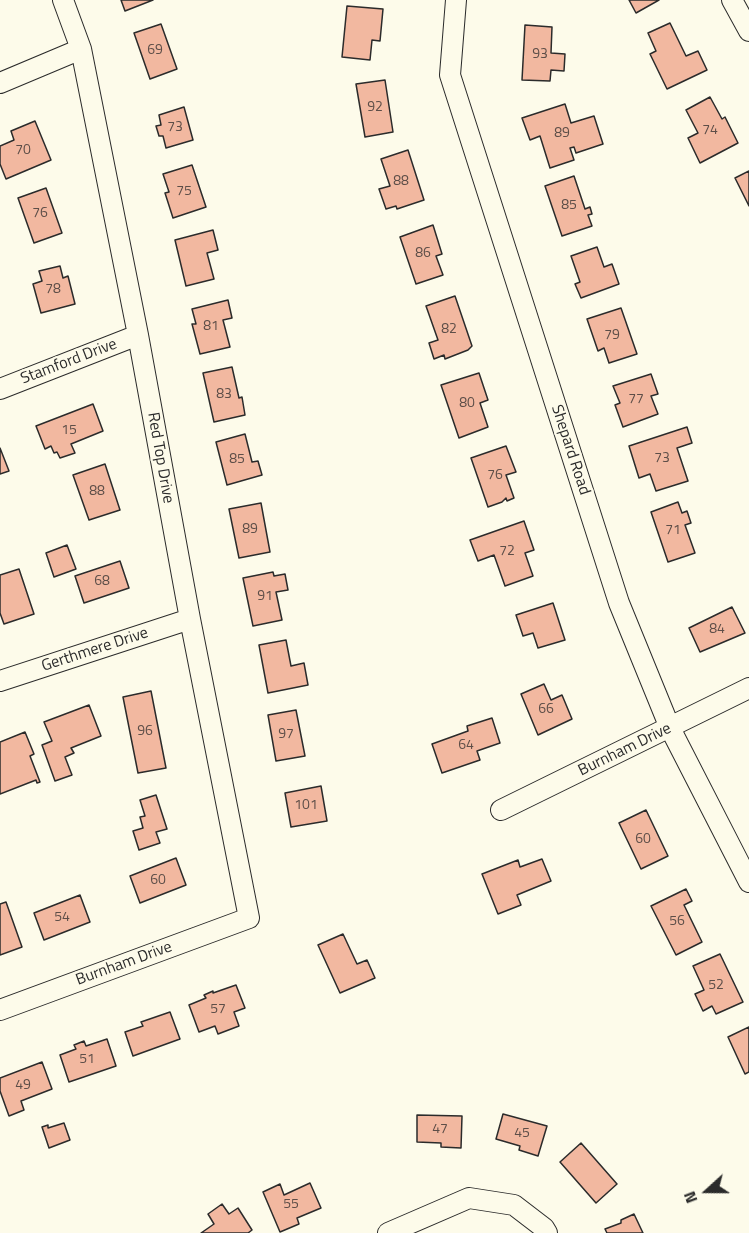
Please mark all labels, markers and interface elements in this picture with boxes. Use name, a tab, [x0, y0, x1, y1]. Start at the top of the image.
house number: 69	[147, 43, 163, 59]
house number: 93	[532, 47, 548, 63]
house number: 92	[367, 100, 383, 116]
house number: 73	[167, 120, 183, 136]
house number: 74	[702, 123, 718, 139]
house number: 89	[554, 126, 570, 142]
house number: 70	[15, 143, 31, 159]
house number: 88	[393, 174, 409, 190]
house number: 75	[176, 184, 192, 200]
house number: 85	[561, 198, 577, 214]
house number: 76	[32, 206, 48, 222]
house number: 86	[415, 246, 431, 262]
house number: 78	[45, 282, 61, 298]
house number: 81	[203, 319, 219, 335]
house number: 82	[441, 322, 457, 338]
house number: 79	[604, 328, 620, 344]
street label: Stamford Drive	[18, 335, 120, 389]
house number: 83	[216, 387, 232, 403]
house number: 77	[628, 392, 644, 408]
house number: 80	[459, 396, 475, 412]
street label: Shepard Road	[546, 402, 594, 498]
street label: Red Top Drive	[143, 411, 177, 505]
house number: 15	[61, 423, 77, 439]
house number: 73	[654, 451, 670, 467]
house number: 85	[229, 452, 245, 468]
house number: 76	[487, 468, 503, 484]
house number: 88	[89, 484, 105, 500]
house number: 89	[242, 522, 258, 538]
house number: 71	[665, 523, 681, 539]
house number: 72	[499, 544, 515, 560]
house number: 68	[94, 574, 110, 590]
house number: 91	[257, 589, 273, 605]
house number: 84	[709, 622, 725, 638]
street label: Gerthmere Drive	[39, 624, 151, 676]
house number: 66	[538, 702, 554, 718]
street label: Burnham Drive	[575, 719, 675, 781]
house number: 96	[137, 724, 153, 740]
house number: 97	[278, 727, 294, 743]
house number: 64	[458, 738, 474, 754]
house number: 101	[294, 798, 318, 814]
house number: 60	[635, 832, 651, 848]
house number: 60	[150, 873, 166, 889]
house number: 54	[54, 910, 70, 926]
house number: 56	[669, 914, 685, 930]
street label: Burnham Drive	[73, 938, 175, 990]
house number: 52	[708, 978, 724, 994]
house number: 57	[210, 1002, 226, 1018]
house number: 51	[79, 1052, 95, 1068]
house number: 49	[15, 1078, 31, 1094]
house number: 47	[432, 1122, 448, 1138]
house number: 45	[514, 1126, 530, 1142]
north arrow	[677, 1161, 737, 1221]
text: N	[677, 1188, 703, 1207]
house number: 55	[283, 1197, 299, 1213]

